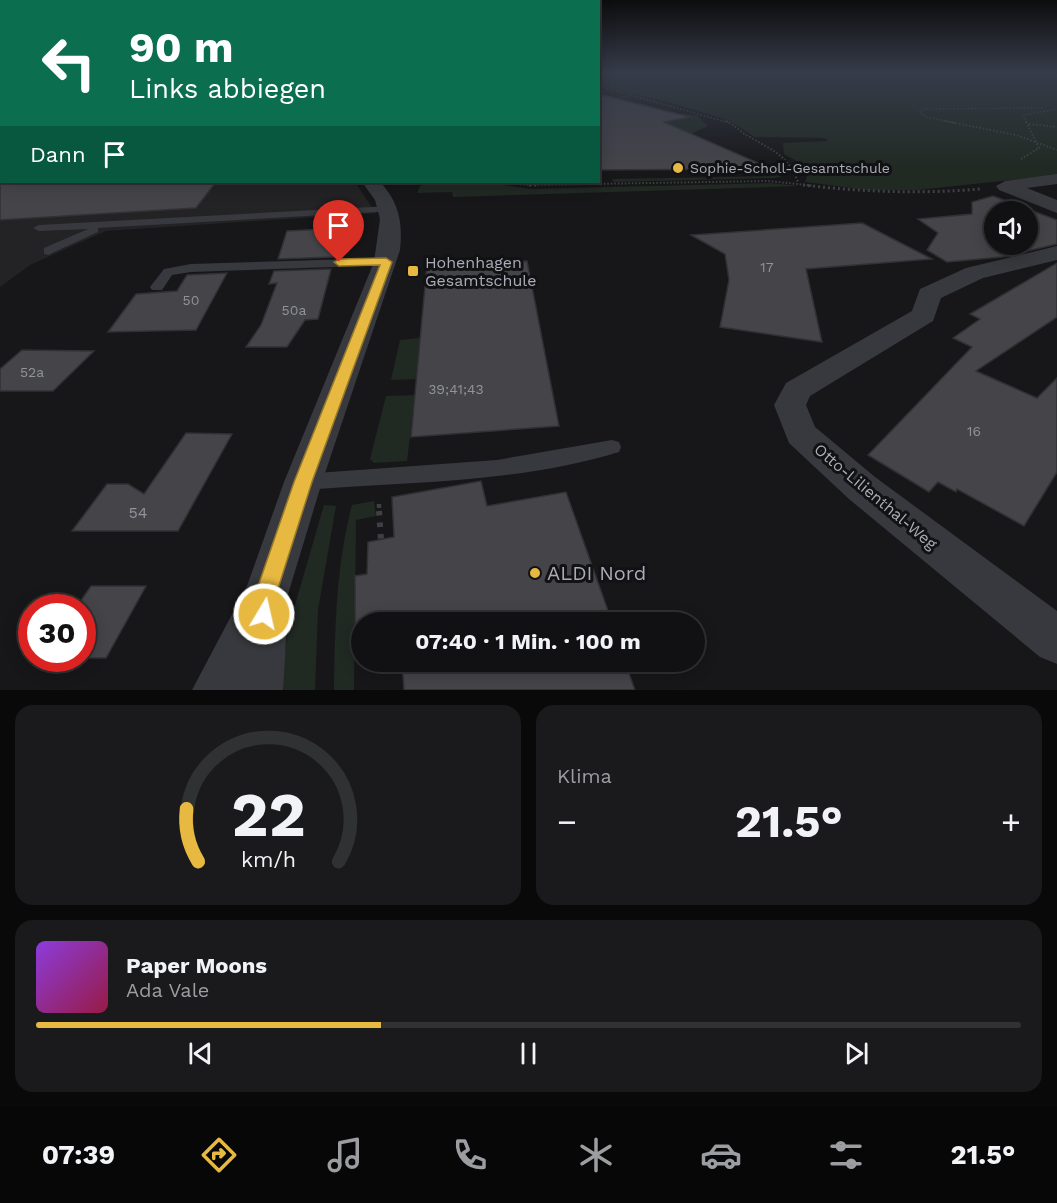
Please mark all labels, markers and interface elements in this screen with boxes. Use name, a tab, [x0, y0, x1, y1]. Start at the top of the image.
text: 90 m	[129, 23, 233, 72]
icon: left	[30, 24, 108, 102]
text: Links abbiegen	[129, 73, 326, 105]
icon: arrive	[98, 138, 131, 171]
text: Dann	[30, 142, 86, 167]
place label: Sophie-Scholl-Gesamtschule	[690, 160, 890, 176]
marker: Sophie-Scholl-Gesamtschule	[671, 161, 685, 175]
pin	[313, 200, 364, 262]
map controls	[984, 201, 1038, 255]
button: sound	[984, 201, 1038, 255]
icon: arrive	[322, 209, 355, 242]
place label: Hohenhagen Gesamtschule	[425, 253, 536, 290]
house number: 17	[760, 259, 774, 275]
marker: Hohenhagen Gesamtschule	[406, 264, 420, 278]
house number: 50	[183, 292, 199, 308]
house number: 50a	[282, 302, 306, 318]
house number: 52a	[20, 364, 44, 380]
house number: 39;41;43	[428, 381, 484, 397]
house number: 16	[967, 423, 981, 439]
street label: Otto-Lilienthal-Weg	[811, 440, 941, 554]
house number: 54	[128, 503, 148, 522]
place label: ALDI Nord	[547, 561, 646, 585]
marker: ALDI Nord	[528, 566, 542, 580]
position arrow	[232, 582, 296, 646]
speed limit sign: 30	[18, 594, 96, 672]
text: 07:40 · 1 Min. · 100 m	[415, 629, 641, 654]
text: Klima	[557, 764, 612, 788]
text: 22	[231, 778, 305, 851]
text: 21.5°	[735, 795, 843, 848]
text: −	[557, 802, 577, 841]
text: +	[1001, 802, 1021, 841]
text: km/h	[240, 847, 296, 872]
text: Paper Moons	[126, 953, 267, 978]
text: Ada Vale	[126, 978, 209, 1002]
icon: previous	[184, 1037, 217, 1070]
icon: pause	[512, 1037, 545, 1070]
icon: next	[840, 1037, 873, 1070]
icon: directions	[198, 1134, 240, 1176]
icon: music	[324, 1134, 366, 1176]
icon: phone	[449, 1134, 491, 1176]
icon: climate	[575, 1134, 617, 1176]
icon: car	[700, 1134, 742, 1176]
icon: filters	[825, 1134, 867, 1176]
text: 07:39	[42, 1139, 115, 1171]
text: 21.5°	[951, 1139, 1015, 1171]

